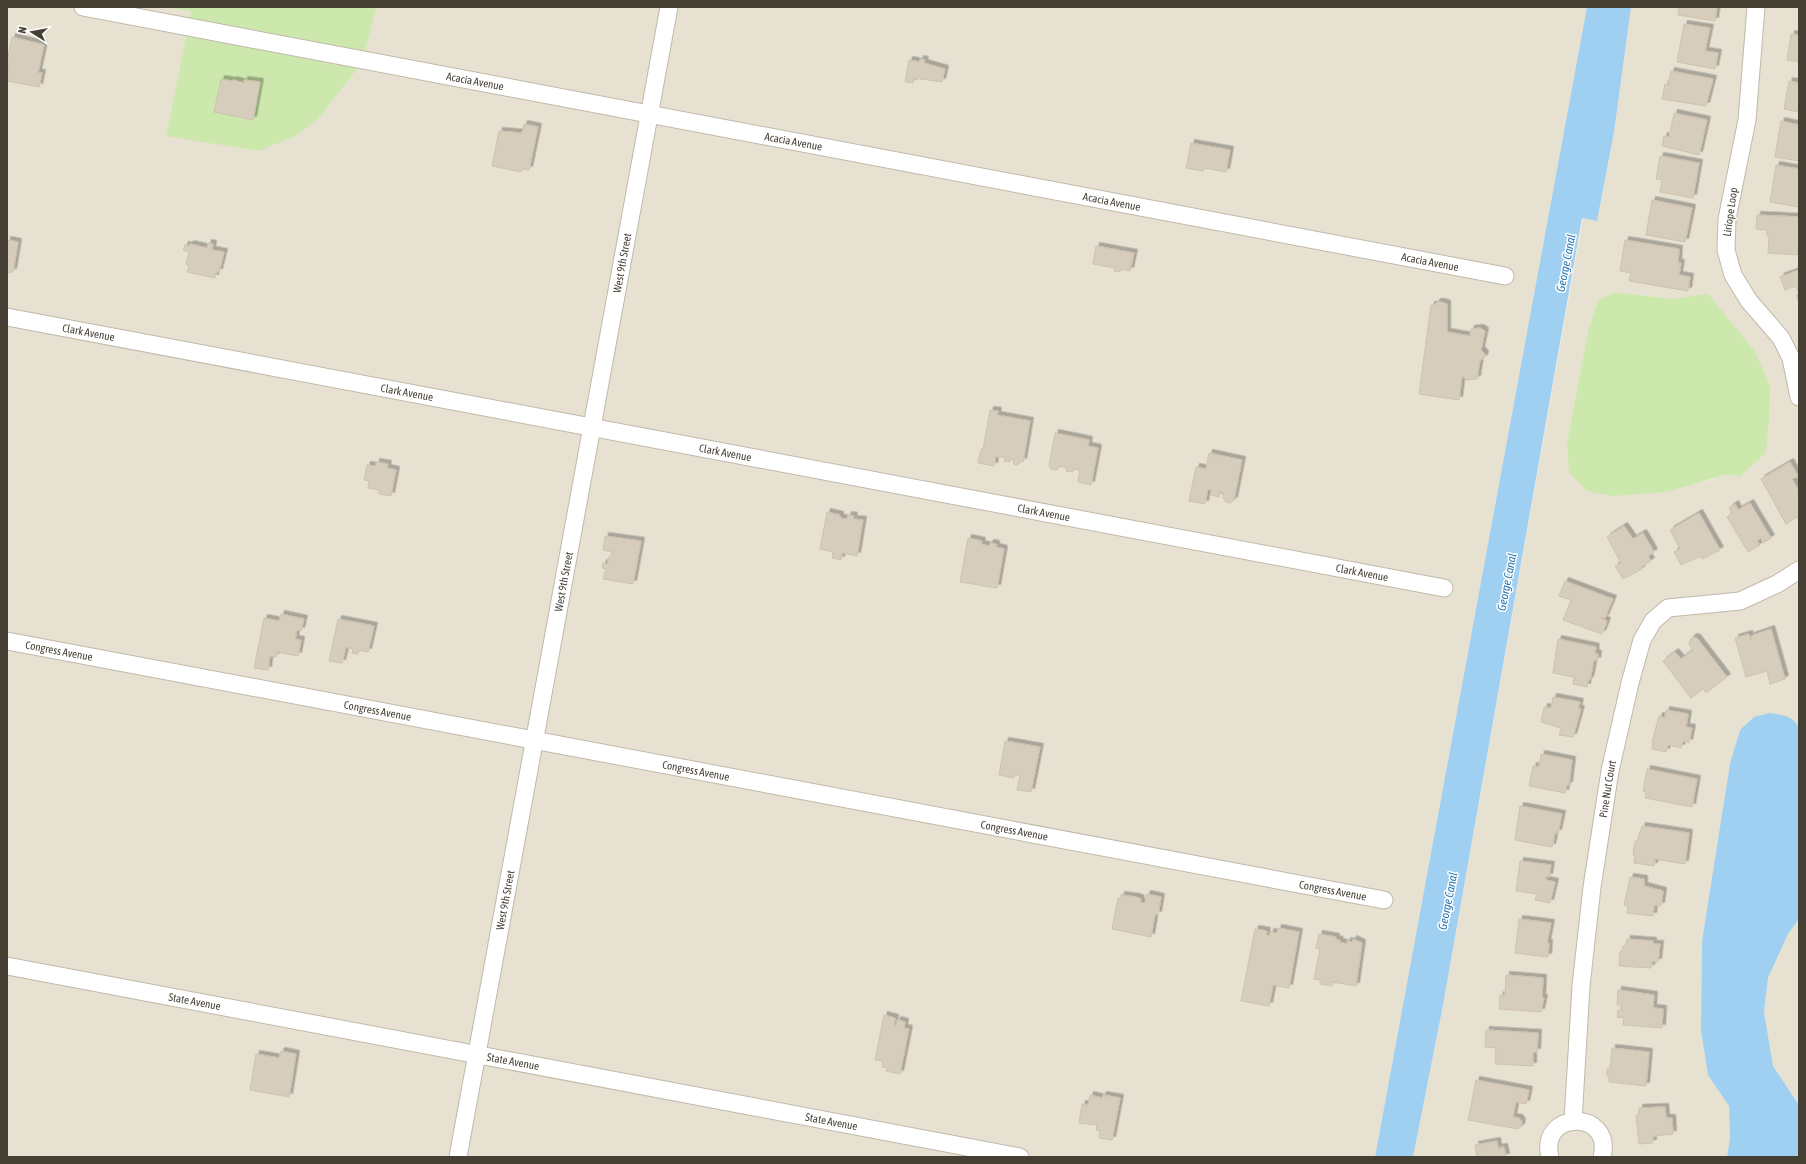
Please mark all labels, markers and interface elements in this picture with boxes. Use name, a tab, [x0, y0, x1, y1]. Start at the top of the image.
north arrow	[12, 12, 52, 52]
text: N	[16, 26, 29, 34]
street label: Acacia Avenue	[445, 70, 505, 92]
street label: Acacia Avenue	[764, 130, 823, 153]
street label: Liriope Loop	[1721, 187, 1739, 237]
street label: Acacia Avenue	[1082, 190, 1142, 213]
street label: West 9th Street	[611, 232, 633, 294]
water label: George Canal	[1554, 233, 1578, 293]
street label: Acacia Avenue	[1400, 251, 1460, 273]
street label: Clark Avenue	[61, 322, 116, 343]
street label: Clark Avenue	[380, 382, 434, 403]
street label: Clark Avenue	[698, 442, 753, 463]
street label: Clark Avenue	[1017, 502, 1071, 523]
street label: West 9th Street	[552, 551, 575, 612]
water label: George Canal	[1495, 552, 1519, 612]
street label: Clark Avenue	[1335, 562, 1389, 583]
street label: Congress Avenue	[24, 639, 94, 663]
street label: Congress Avenue	[343, 698, 412, 723]
street label: Congress Avenue	[661, 758, 731, 783]
street label: Pine Nut Court	[1597, 759, 1618, 819]
street label: Congress Avenue	[980, 818, 1049, 843]
street label: West 9th Street	[494, 869, 516, 931]
water label: George Canal	[1436, 871, 1460, 931]
street label: Congress Avenue	[1298, 878, 1367, 903]
street label: State Avenue	[168, 991, 222, 1012]
street label: State Avenue	[486, 1051, 540, 1072]
street label: State Avenue	[804, 1111, 859, 1132]

